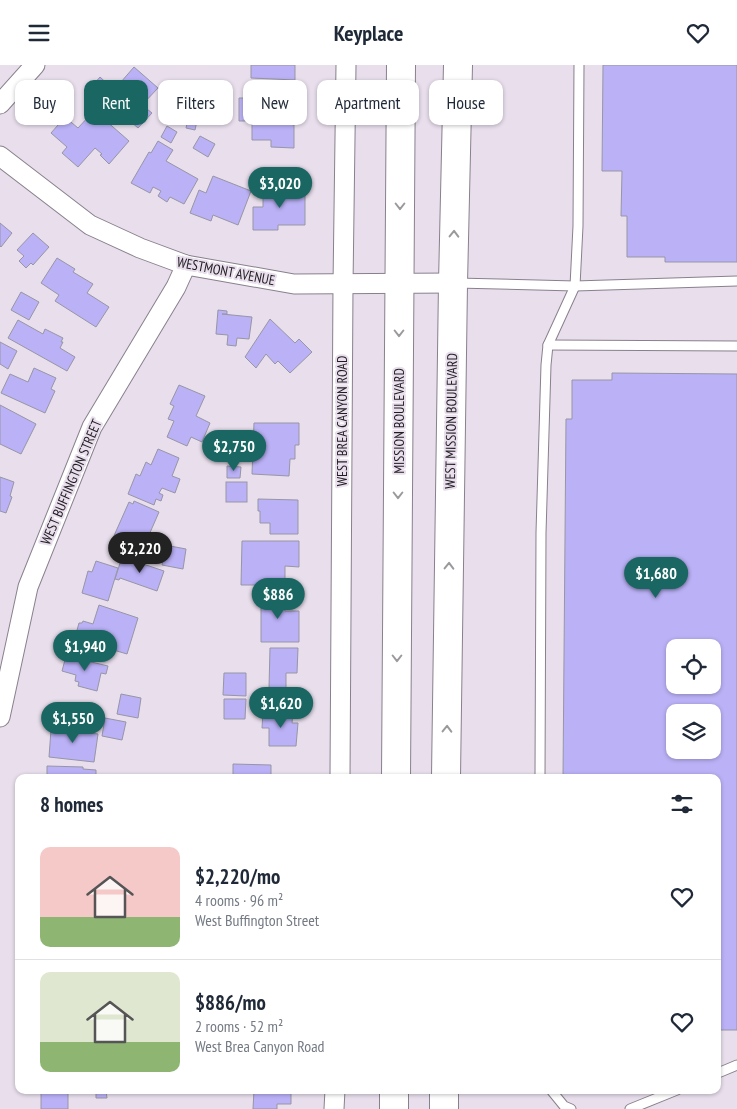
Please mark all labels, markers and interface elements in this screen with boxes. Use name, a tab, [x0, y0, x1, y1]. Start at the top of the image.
icon: menu	[25, 19, 53, 47]
text: Keyplace	[334, 19, 403, 47]
icon: heart	[684, 19, 712, 47]
chip: Buy	[15, 80, 74, 125]
chip: Rent	[84, 80, 148, 125]
chip: Filters	[158, 80, 233, 125]
chip: New	[243, 80, 307, 125]
chip: Apartment	[317, 80, 419, 125]
chip: House	[429, 80, 503, 125]
pin: $3,020	[239, 167, 321, 209]
text: $3,020	[259, 173, 301, 193]
one-way arrow	[395, 202, 405, 210]
one-way arrow	[449, 230, 459, 238]
street label: WESTMONT AVENUE	[175, 253, 277, 289]
one-way arrow	[394, 329, 405, 337]
street label: WEST MISSION BOULEVARD	[441, 353, 461, 489]
street label: WEST BREA CANYON ROAD	[333, 356, 351, 486]
street label: MISSION BOULEVARD	[390, 368, 408, 474]
street label: WEST BUFFINGTON STREET	[36, 416, 106, 547]
pin: $2,750	[193, 429, 275, 472]
text: $2,750	[213, 436, 255, 456]
one-way arrow	[393, 492, 403, 500]
pin: $2,220	[99, 531, 181, 574]
text: $2,220	[119, 538, 161, 558]
pin: $1,680	[615, 557, 697, 599]
one-way arrow	[444, 562, 454, 570]
text: $1,680	[635, 563, 677, 583]
pin: $886	[248, 577, 308, 620]
text: $886	[263, 584, 293, 604]
pin: $1,940	[44, 629, 126, 672]
text: $1,940	[64, 636, 106, 656]
map controls	[666, 639, 721, 759]
button: locate	[666, 639, 721, 694]
one-way arrow	[392, 654, 402, 662]
pin: $1,620	[240, 687, 322, 729]
text: $1,620	[260, 693, 302, 713]
pin: $1,550	[32, 701, 114, 744]
button: layers	[666, 704, 721, 759]
text: $1,550	[52, 708, 94, 728]
one-way arrow	[442, 725, 452, 732]
icon: filters	[668, 790, 696, 818]
text: 8 homes	[40, 791, 103, 818]
text: $2,220/mo	[195, 863, 280, 890]
icon: home	[80, 867, 140, 927]
icon: heart	[668, 883, 696, 911]
text: 4 rooms · 96 m²	[195, 890, 283, 910]
text: West Buffington Street	[195, 910, 319, 930]
text: $886/mo	[195, 989, 266, 1016]
icon: home	[80, 992, 140, 1052]
icon: heart	[668, 1008, 696, 1036]
text: 2 rooms · 52 m²	[195, 1016, 283, 1036]
text: West Brea Canyon Road	[195, 1036, 325, 1056]

